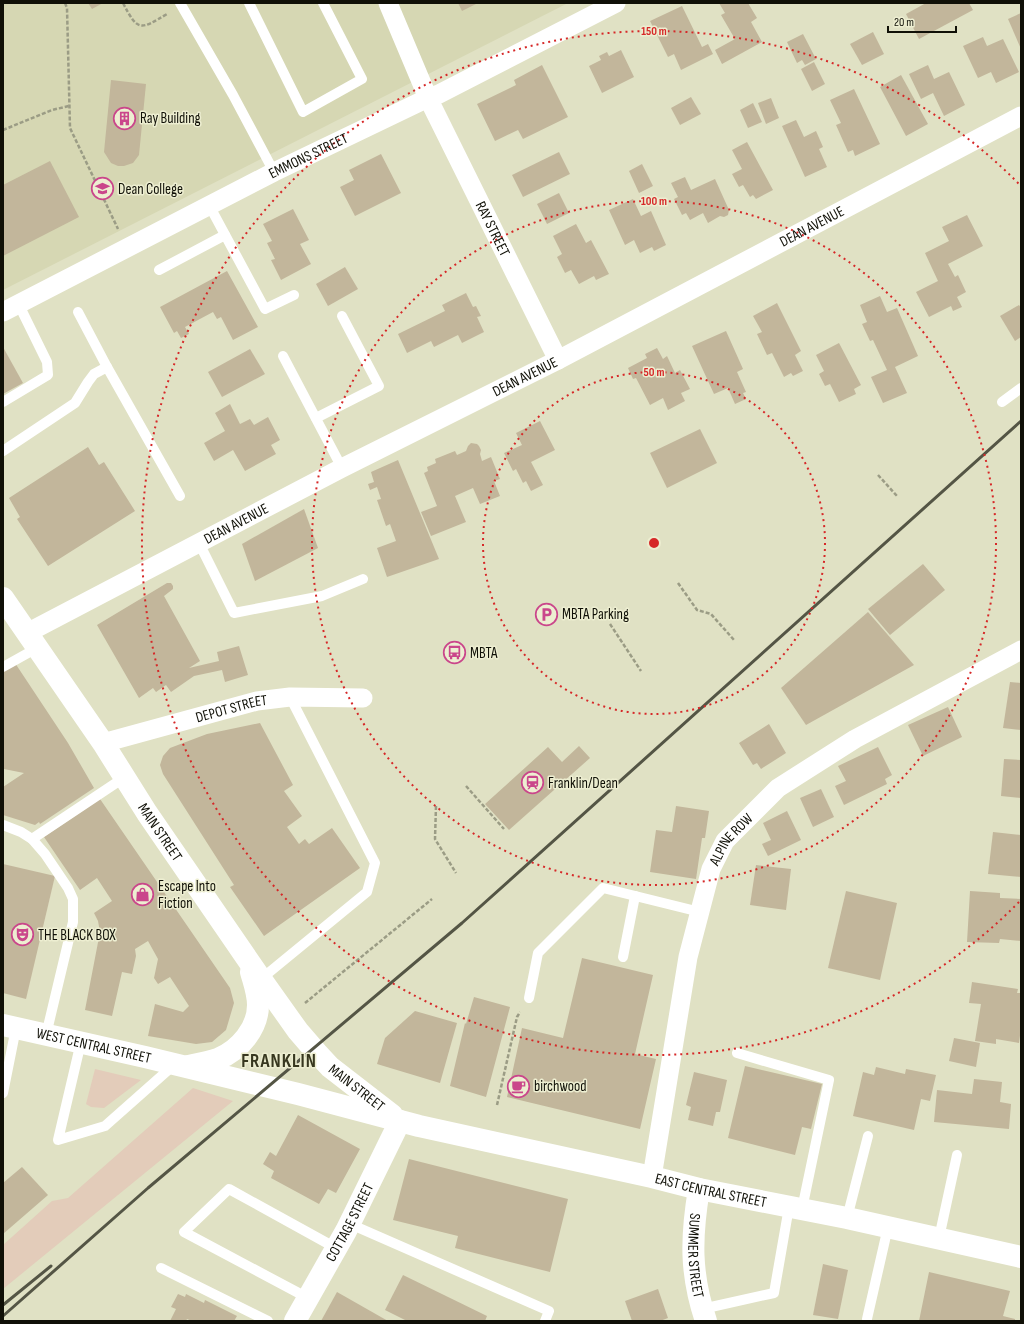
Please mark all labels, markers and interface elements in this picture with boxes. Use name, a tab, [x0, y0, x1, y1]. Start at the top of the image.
scale bar	[888, 8, 956, 34]
text: 20 m	[894, 15, 914, 30]
text: 150 m	[641, 24, 667, 39]
building icon: Ray Building	[112, 105, 138, 131]
place label: Ray Building	[140, 109, 201, 128]
street label: EMMONS STREET	[265, 128, 351, 183]
school or university icon: Dean College	[89, 176, 115, 202]
place label: Dean College	[118, 180, 183, 199]
text: 100 m	[641, 194, 667, 209]
street label: RAY STREET	[471, 198, 514, 259]
street label: DEAN AVENUE	[776, 201, 847, 251]
street label: DEAN AVENUE	[489, 352, 560, 401]
text: 50 m	[644, 365, 664, 380]
street label: DEAN AVENUE	[201, 499, 272, 548]
centre of rings	[647, 536, 661, 550]
parking icon: MBTA Parking	[533, 601, 559, 627]
place label: MBTA Parking	[562, 605, 629, 624]
bus stop icon: MBTA	[442, 640, 468, 666]
place label: MBTA	[470, 644, 498, 663]
street label: DEPOT STREET	[193, 690, 268, 727]
station icon: Franklin/Dean	[519, 770, 545, 796]
place label: Franklin/Dean	[548, 774, 618, 793]
street label: MAIN STREET	[134, 800, 187, 865]
street label: ALPINE ROW	[704, 809, 757, 869]
place label: Escape Into Fiction	[158, 877, 216, 913]
shop icon: Escape Into Fiction	[130, 882, 156, 908]
theatre icon: THE BLACK BOX	[9, 922, 35, 948]
place label: THE BLACK BOX	[38, 926, 116, 945]
street label: WEST CENTRAL STREET	[35, 1023, 153, 1068]
district label: FRANKLIN	[241, 1050, 317, 1073]
street label: MAIN STREET	[325, 1060, 389, 1115]
cafe icon: birchwood	[506, 1073, 532, 1099]
place label: birchwood	[534, 1077, 587, 1096]
street label: EAST CENTRAL STREET	[653, 1169, 768, 1212]
street label: COTTAGE STREET	[321, 1180, 378, 1265]
street label: SUMMER STREET	[684, 1212, 708, 1300]

